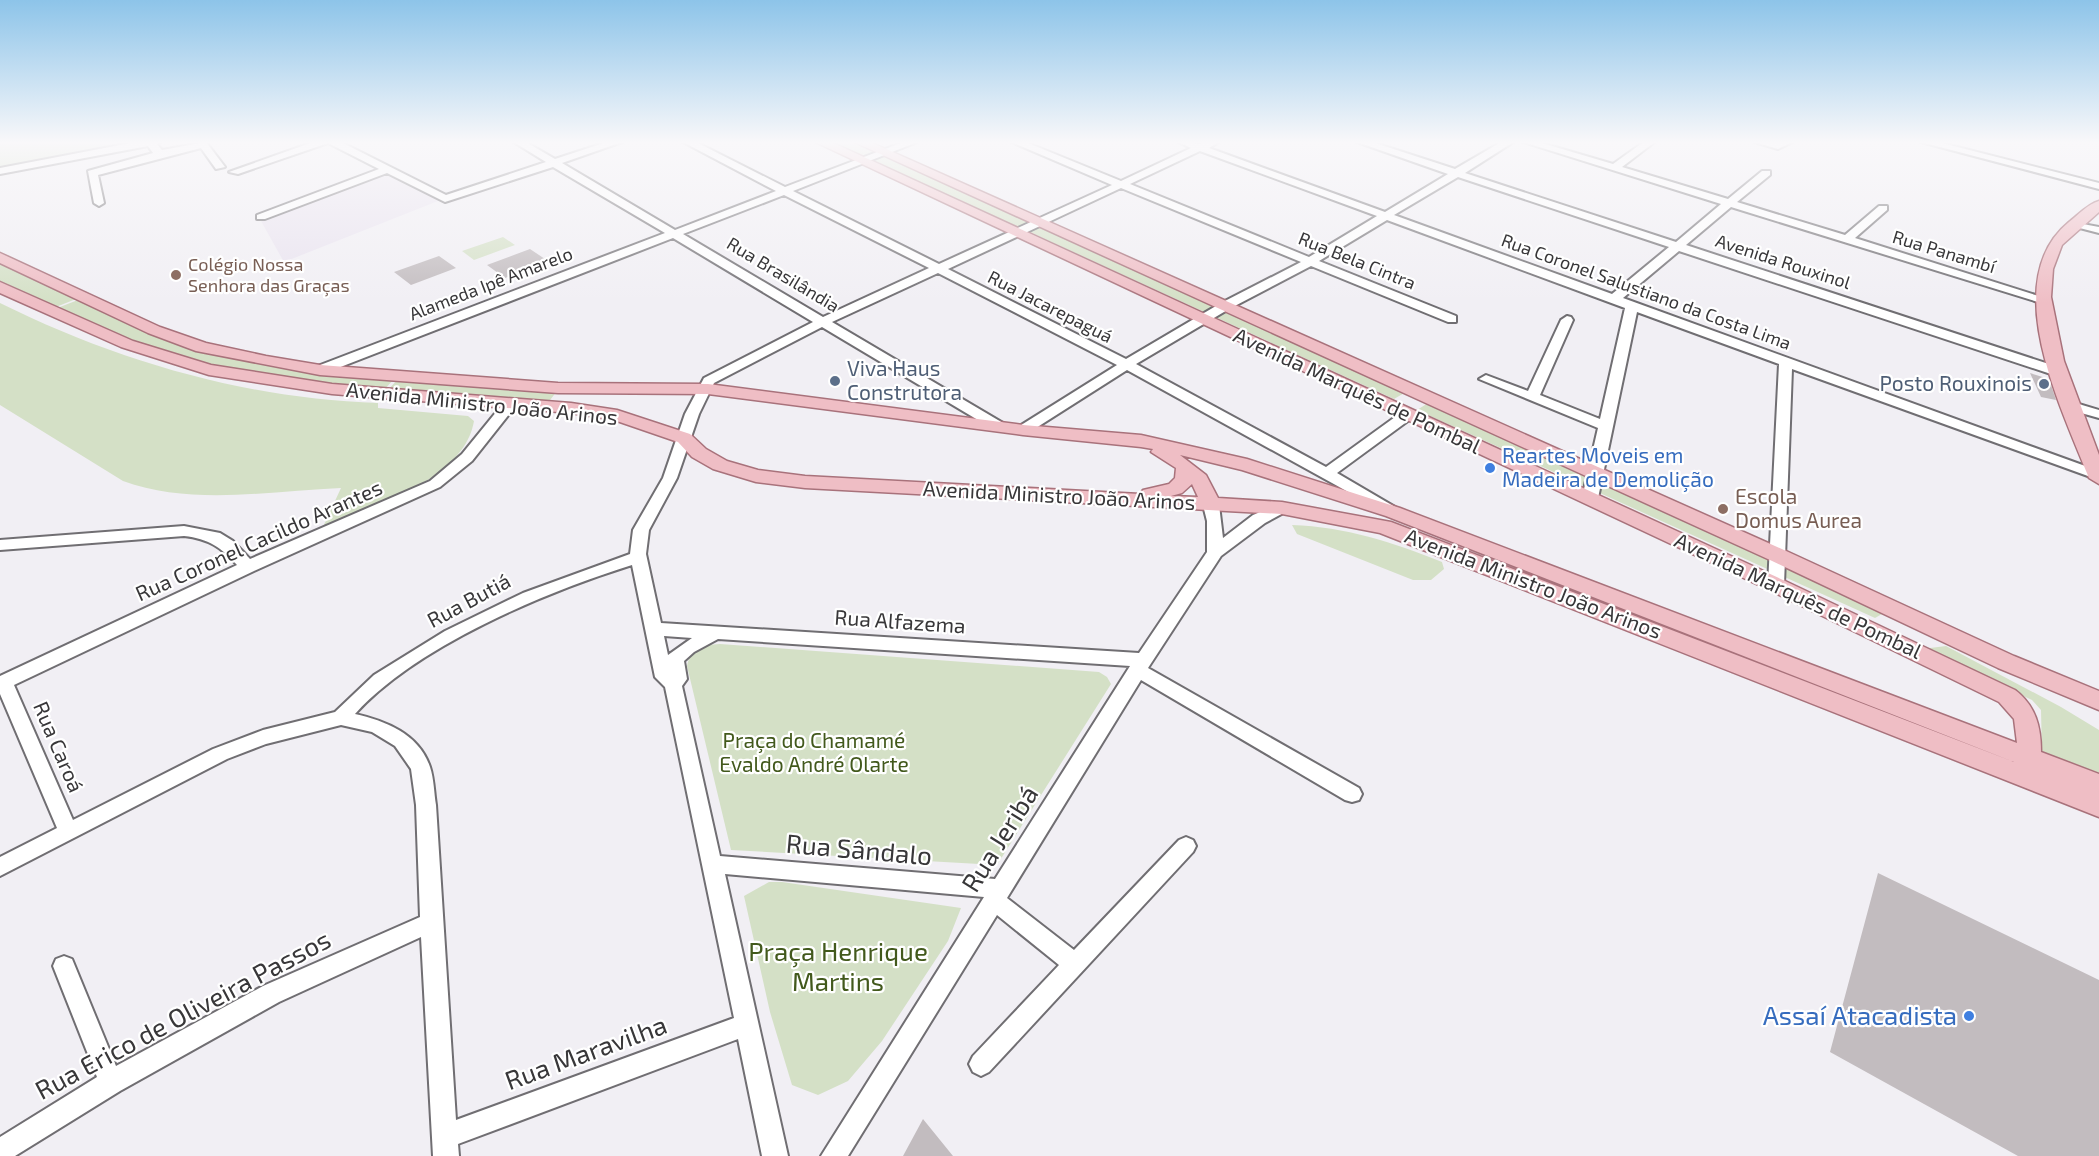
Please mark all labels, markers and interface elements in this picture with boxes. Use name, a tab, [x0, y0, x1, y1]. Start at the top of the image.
street label: Rua Panambí	[1890, 225, 1999, 277]
street label: Rua Bela Cintra	[1296, 227, 1419, 294]
street label: Rua Coronel Salustiano da Costa Lima	[1499, 228, 1794, 354]
street label: Avenida Rouxinol	[1713, 229, 1854, 293]
street label: Rua Brasilândia	[723, 232, 844, 316]
street label: Alameda Ipê Amarelo	[406, 242, 576, 324]
place label: Colégio Nossa Senhora das Graças	[188, 253, 350, 297]
street label: Rua Jacarepaguá	[985, 265, 1116, 347]
marker: Colégio Nossa Senhora das Graças	[169, 268, 183, 282]
street label: Avenida Marquês de Pombal	[1230, 321, 1486, 458]
place label: Viva Haus Construtora	[847, 355, 962, 404]
place label: Posto Rouxinois	[1879, 370, 2032, 395]
marker: Viva Haus Construtora	[828, 374, 842, 388]
street label: Avenida Ministro João Arinos	[345, 376, 619, 429]
marker: Posto Rouxinois	[2037, 377, 2051, 391]
place label: Reartes Moveis em Madeira de Demolição	[1502, 442, 1714, 493]
marker: Reartes Moveis em Madeira de Demolição	[1483, 461, 1497, 475]
street label: Rua Coronel Cacildo Arantes	[131, 474, 386, 605]
street label: Avenida Ministro João Arinos	[922, 475, 1196, 514]
place label: Escola Domus Aurea	[1735, 483, 1862, 532]
marker: Escola Domus Aurea	[1716, 502, 1730, 516]
street label: Avenida Ministro João Arinos	[1402, 522, 1665, 643]
street label: Avenida Marquês de Pombal	[1671, 526, 1927, 663]
street label: Rua Butiá	[422, 567, 514, 632]
street label: Rua Alfazema	[834, 603, 966, 638]
street label: Rua Caroá	[29, 697, 90, 796]
park label: Praça do Chamamé Evaldo André Olarte	[719, 727, 909, 776]
street label: Rua Jeribá	[954, 779, 1043, 897]
street label: Rua Sândalo	[785, 827, 933, 870]
street label: Rua Erico de Oliveira Passos	[29, 923, 335, 1105]
park label: Praça Henrique Martins	[748, 935, 928, 996]
place label: Assaí Atacadista	[1763, 999, 1957, 1030]
street label: Rua Maravilha	[500, 1008, 671, 1095]
marker: Assaí Atacadista	[1962, 1009, 1976, 1023]

